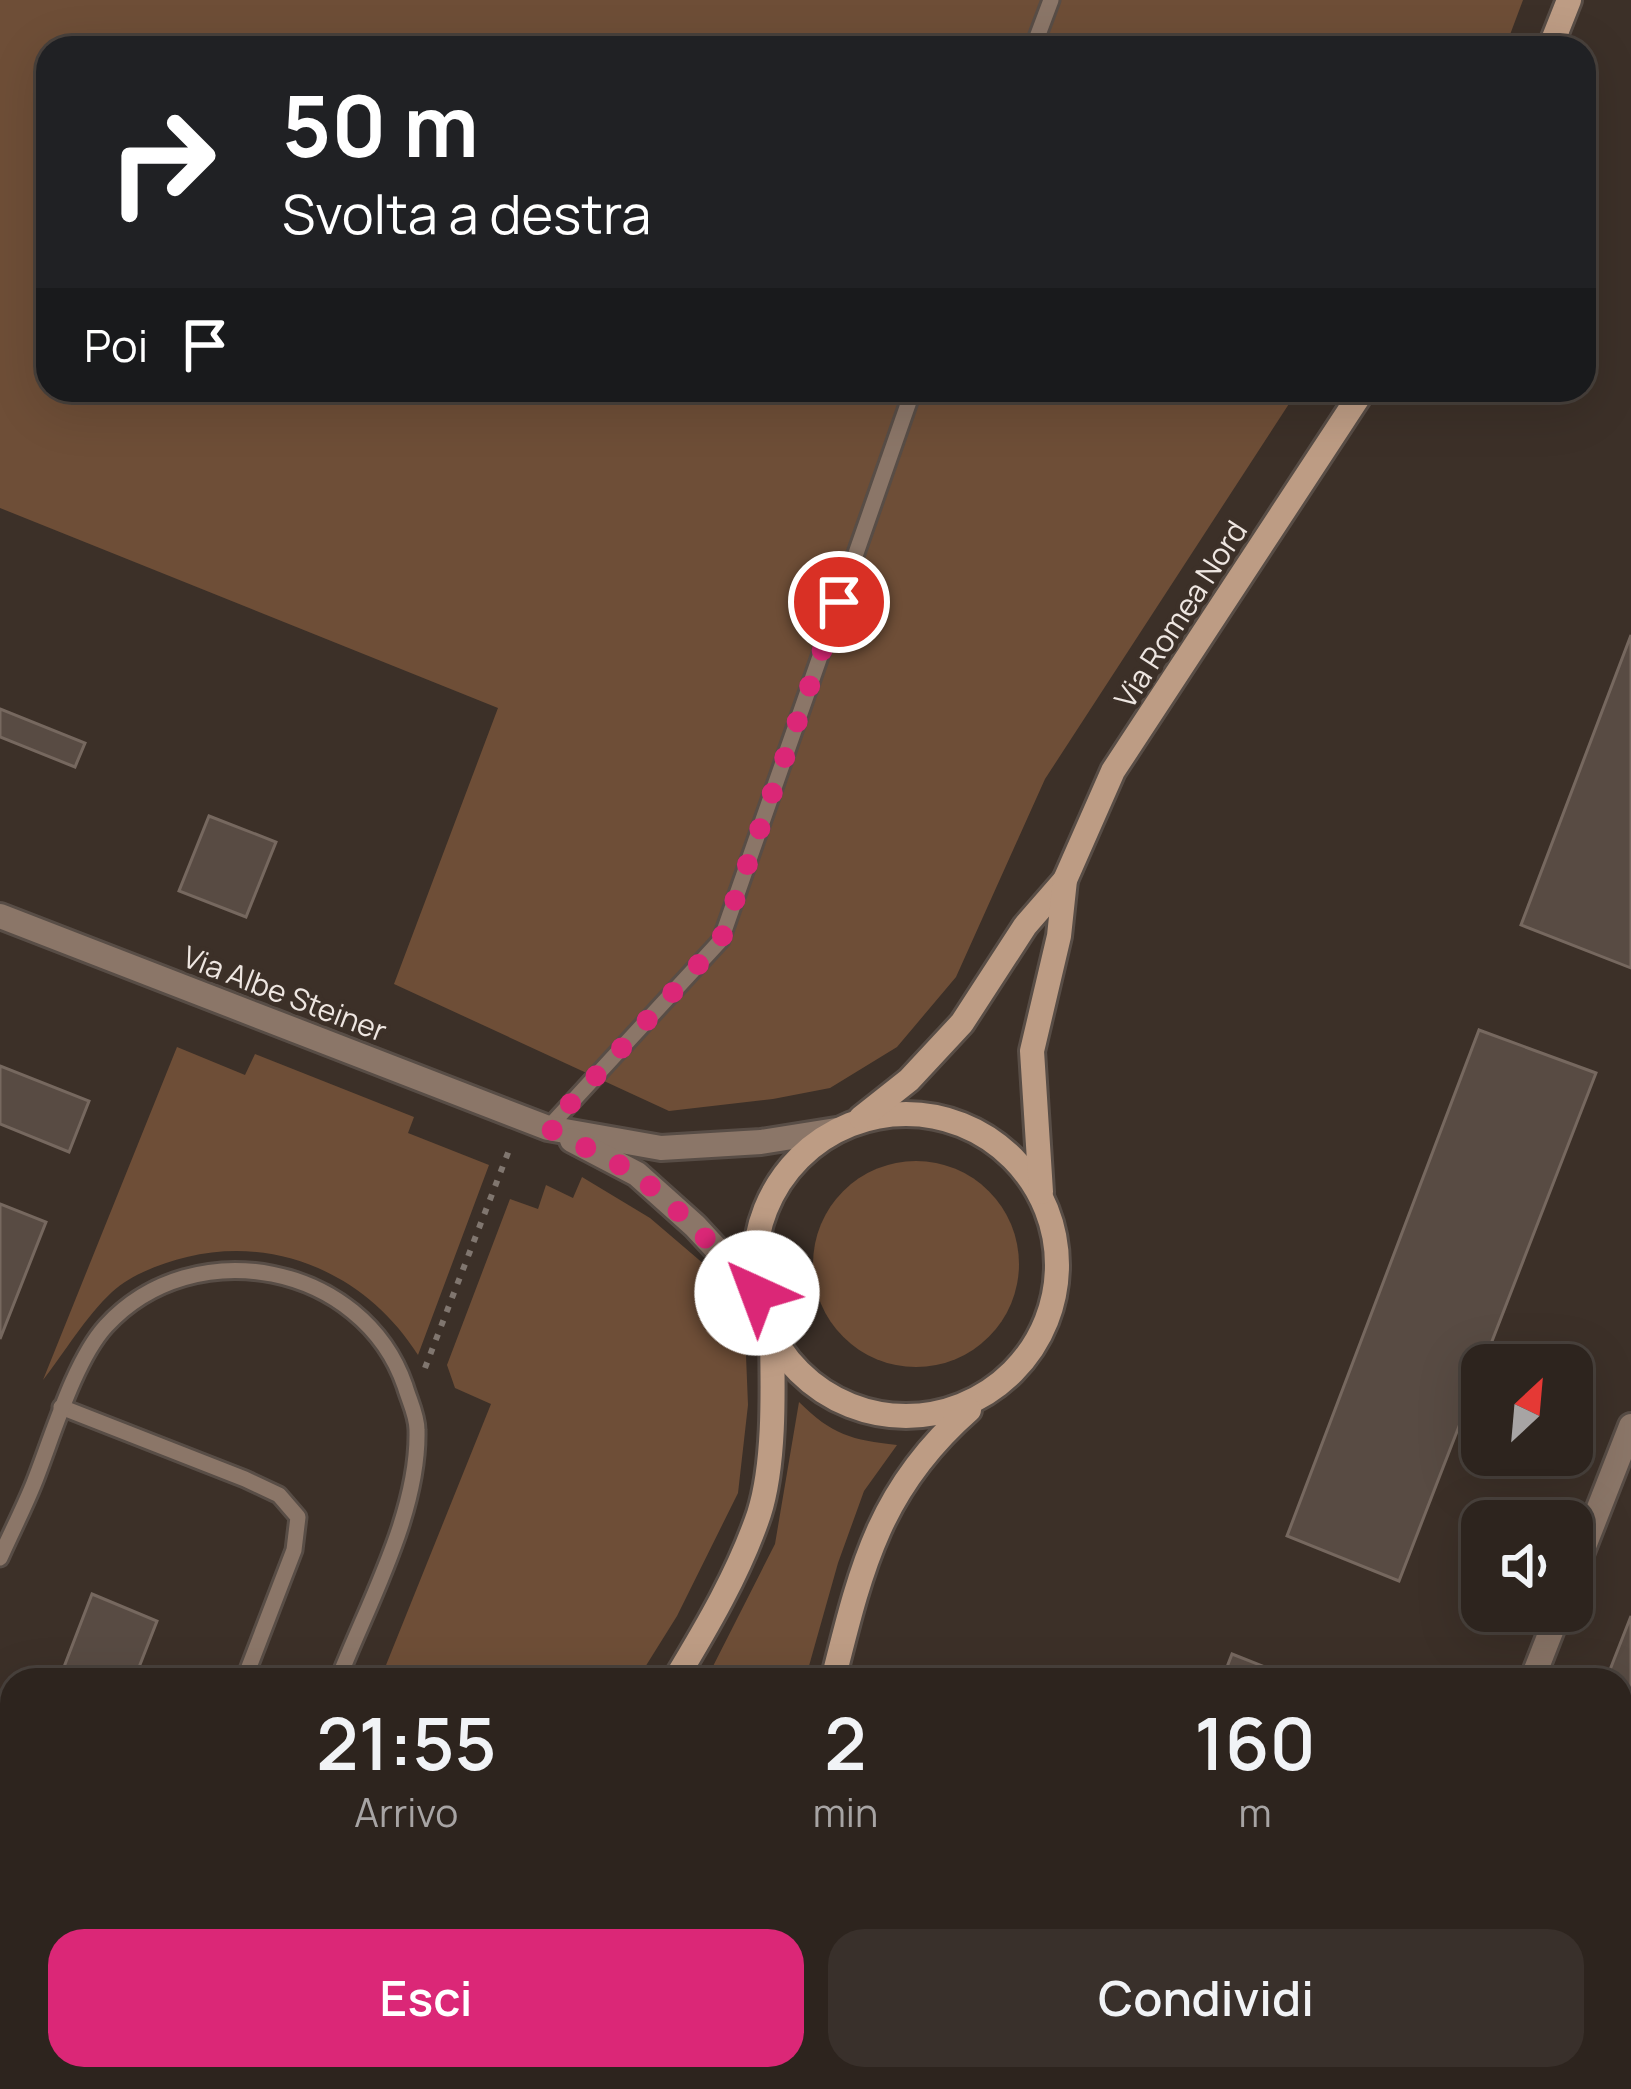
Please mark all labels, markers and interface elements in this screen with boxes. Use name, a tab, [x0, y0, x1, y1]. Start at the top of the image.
text: 50 m	[282, 67, 479, 182]
icon: right	[84, 84, 240, 240]
text: Svolta a destra	[282, 176, 651, 250]
icon: arrive	[172, 312, 238, 378]
text: Poi	[84, 314, 148, 376]
street label: Via Romea Nord	[1104, 512, 1256, 716]
pin	[788, 551, 890, 653]
icon: arrive	[806, 569, 872, 635]
street label: Via Albe Steiner	[177, 935, 393, 1051]
position arrow	[694, 1230, 820, 1356]
north arrow	[1461, 1344, 1593, 1476]
map controls	[1461, 1344, 1593, 1632]
button: sound	[1461, 1500, 1593, 1632]
text: 21:55	[316, 1693, 497, 1792]
text: 2	[824, 1693, 867, 1792]
text: 160	[1194, 1693, 1316, 1792]
text: Arrivo	[354, 1785, 458, 1839]
text: min	[813, 1785, 878, 1839]
text: m	[1239, 1785, 1272, 1839]
button: Esci	[48, 1929, 804, 2067]
button: Condividi	[828, 1929, 1584, 2067]

